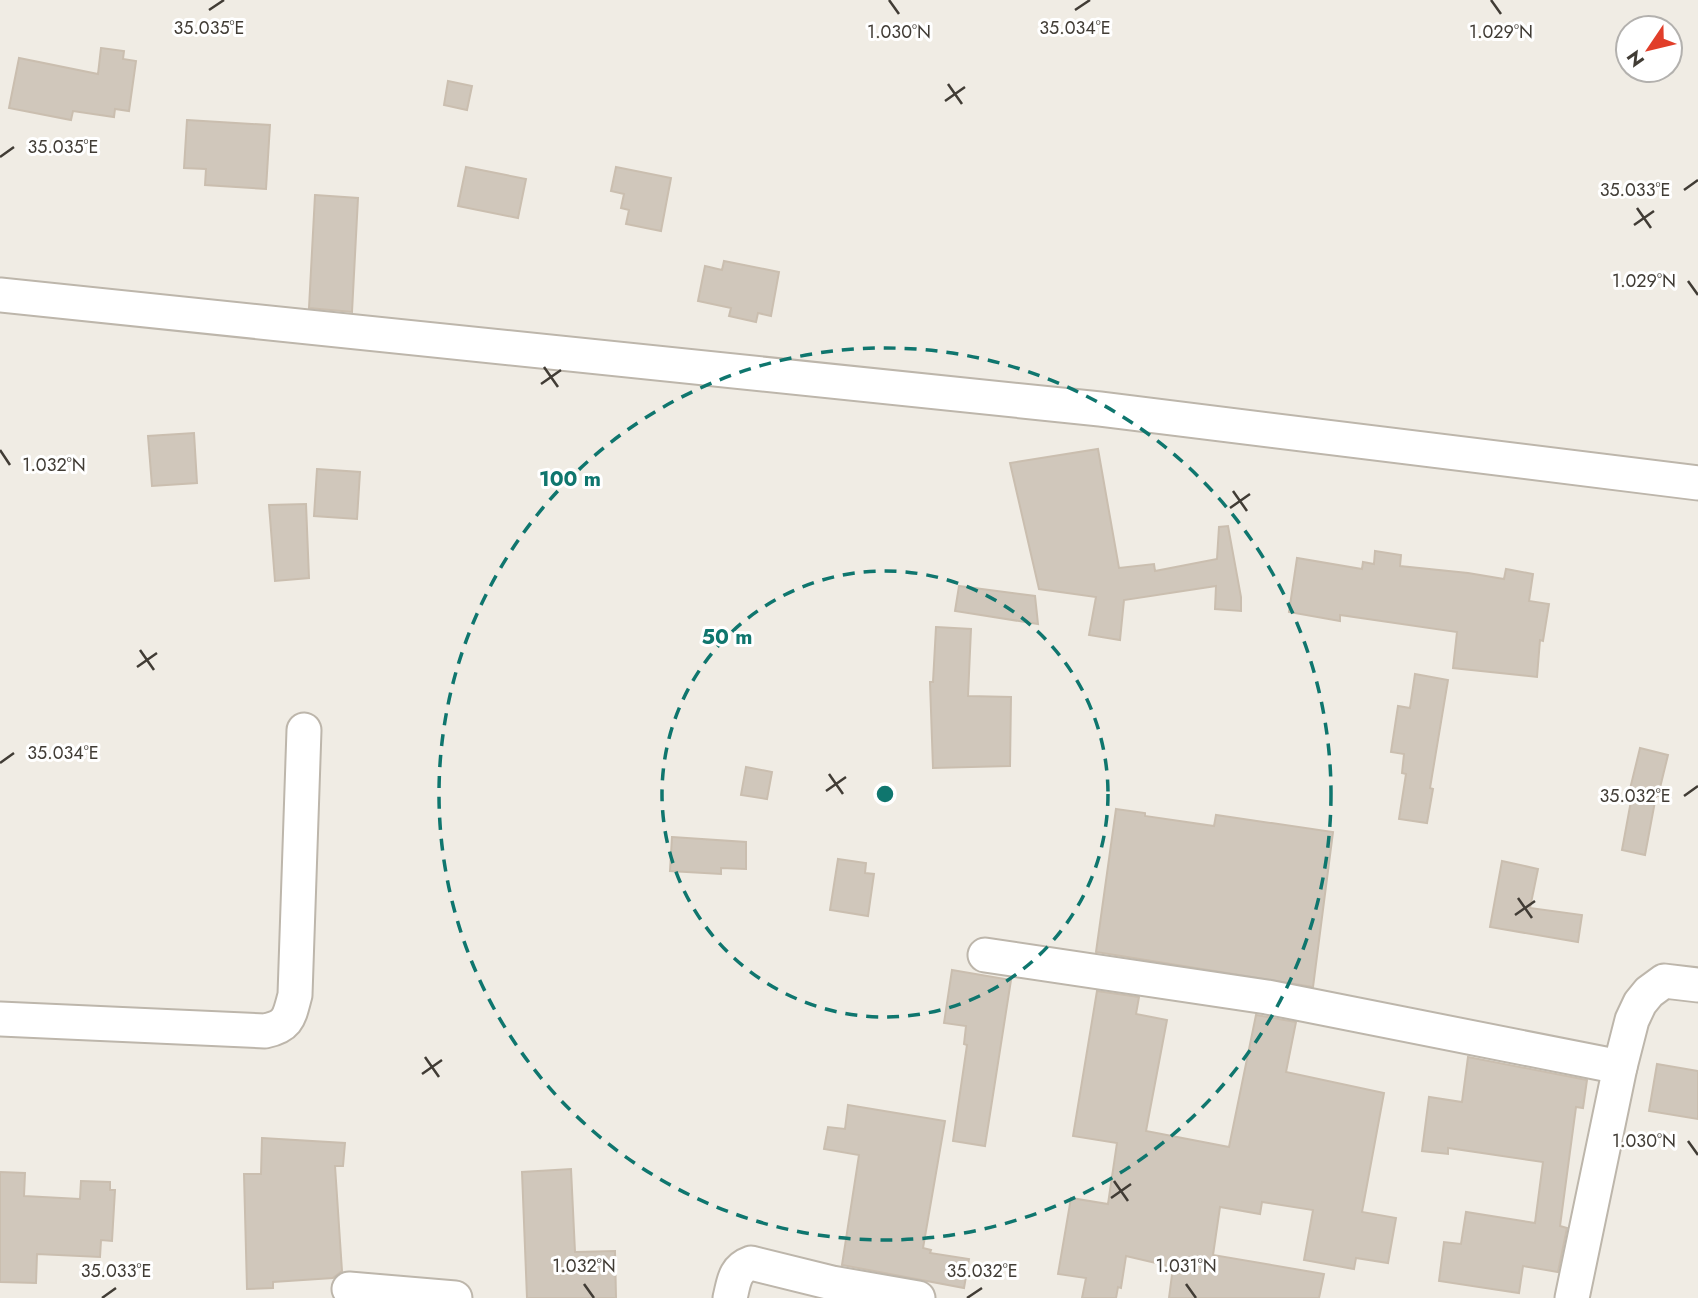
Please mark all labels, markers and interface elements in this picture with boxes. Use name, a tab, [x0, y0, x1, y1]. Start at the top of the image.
north arrow	[1614, 14, 1684, 84]
text: 35.035°E	[173, 15, 245, 41]
text: 35.034°E	[1039, 15, 1111, 41]
text: 1.030°N	[867, 19, 931, 45]
text: 1.029°N	[1469, 19, 1533, 45]
text: N	[1620, 45, 1651, 72]
text: 35.035°E	[27, 134, 99, 160]
text: 35.033°E	[1600, 177, 1670, 203]
text: 1.029°N	[1612, 268, 1676, 294]
text: 1.032°N	[22, 452, 86, 478]
text: 100 m	[539, 464, 601, 494]
text: 50 m	[702, 622, 752, 652]
text: 35.034°E	[27, 740, 99, 766]
centre of rings	[873, 782, 897, 806]
text: 35.032°E	[1599, 783, 1671, 809]
text: 1.030°N	[1612, 1128, 1676, 1154]
text: 1.032°N	[552, 1253, 616, 1279]
text: 1.031°N	[1155, 1253, 1217, 1279]
text: 35.033°E	[81, 1258, 151, 1284]
text: 35.032°E	[946, 1258, 1018, 1284]

